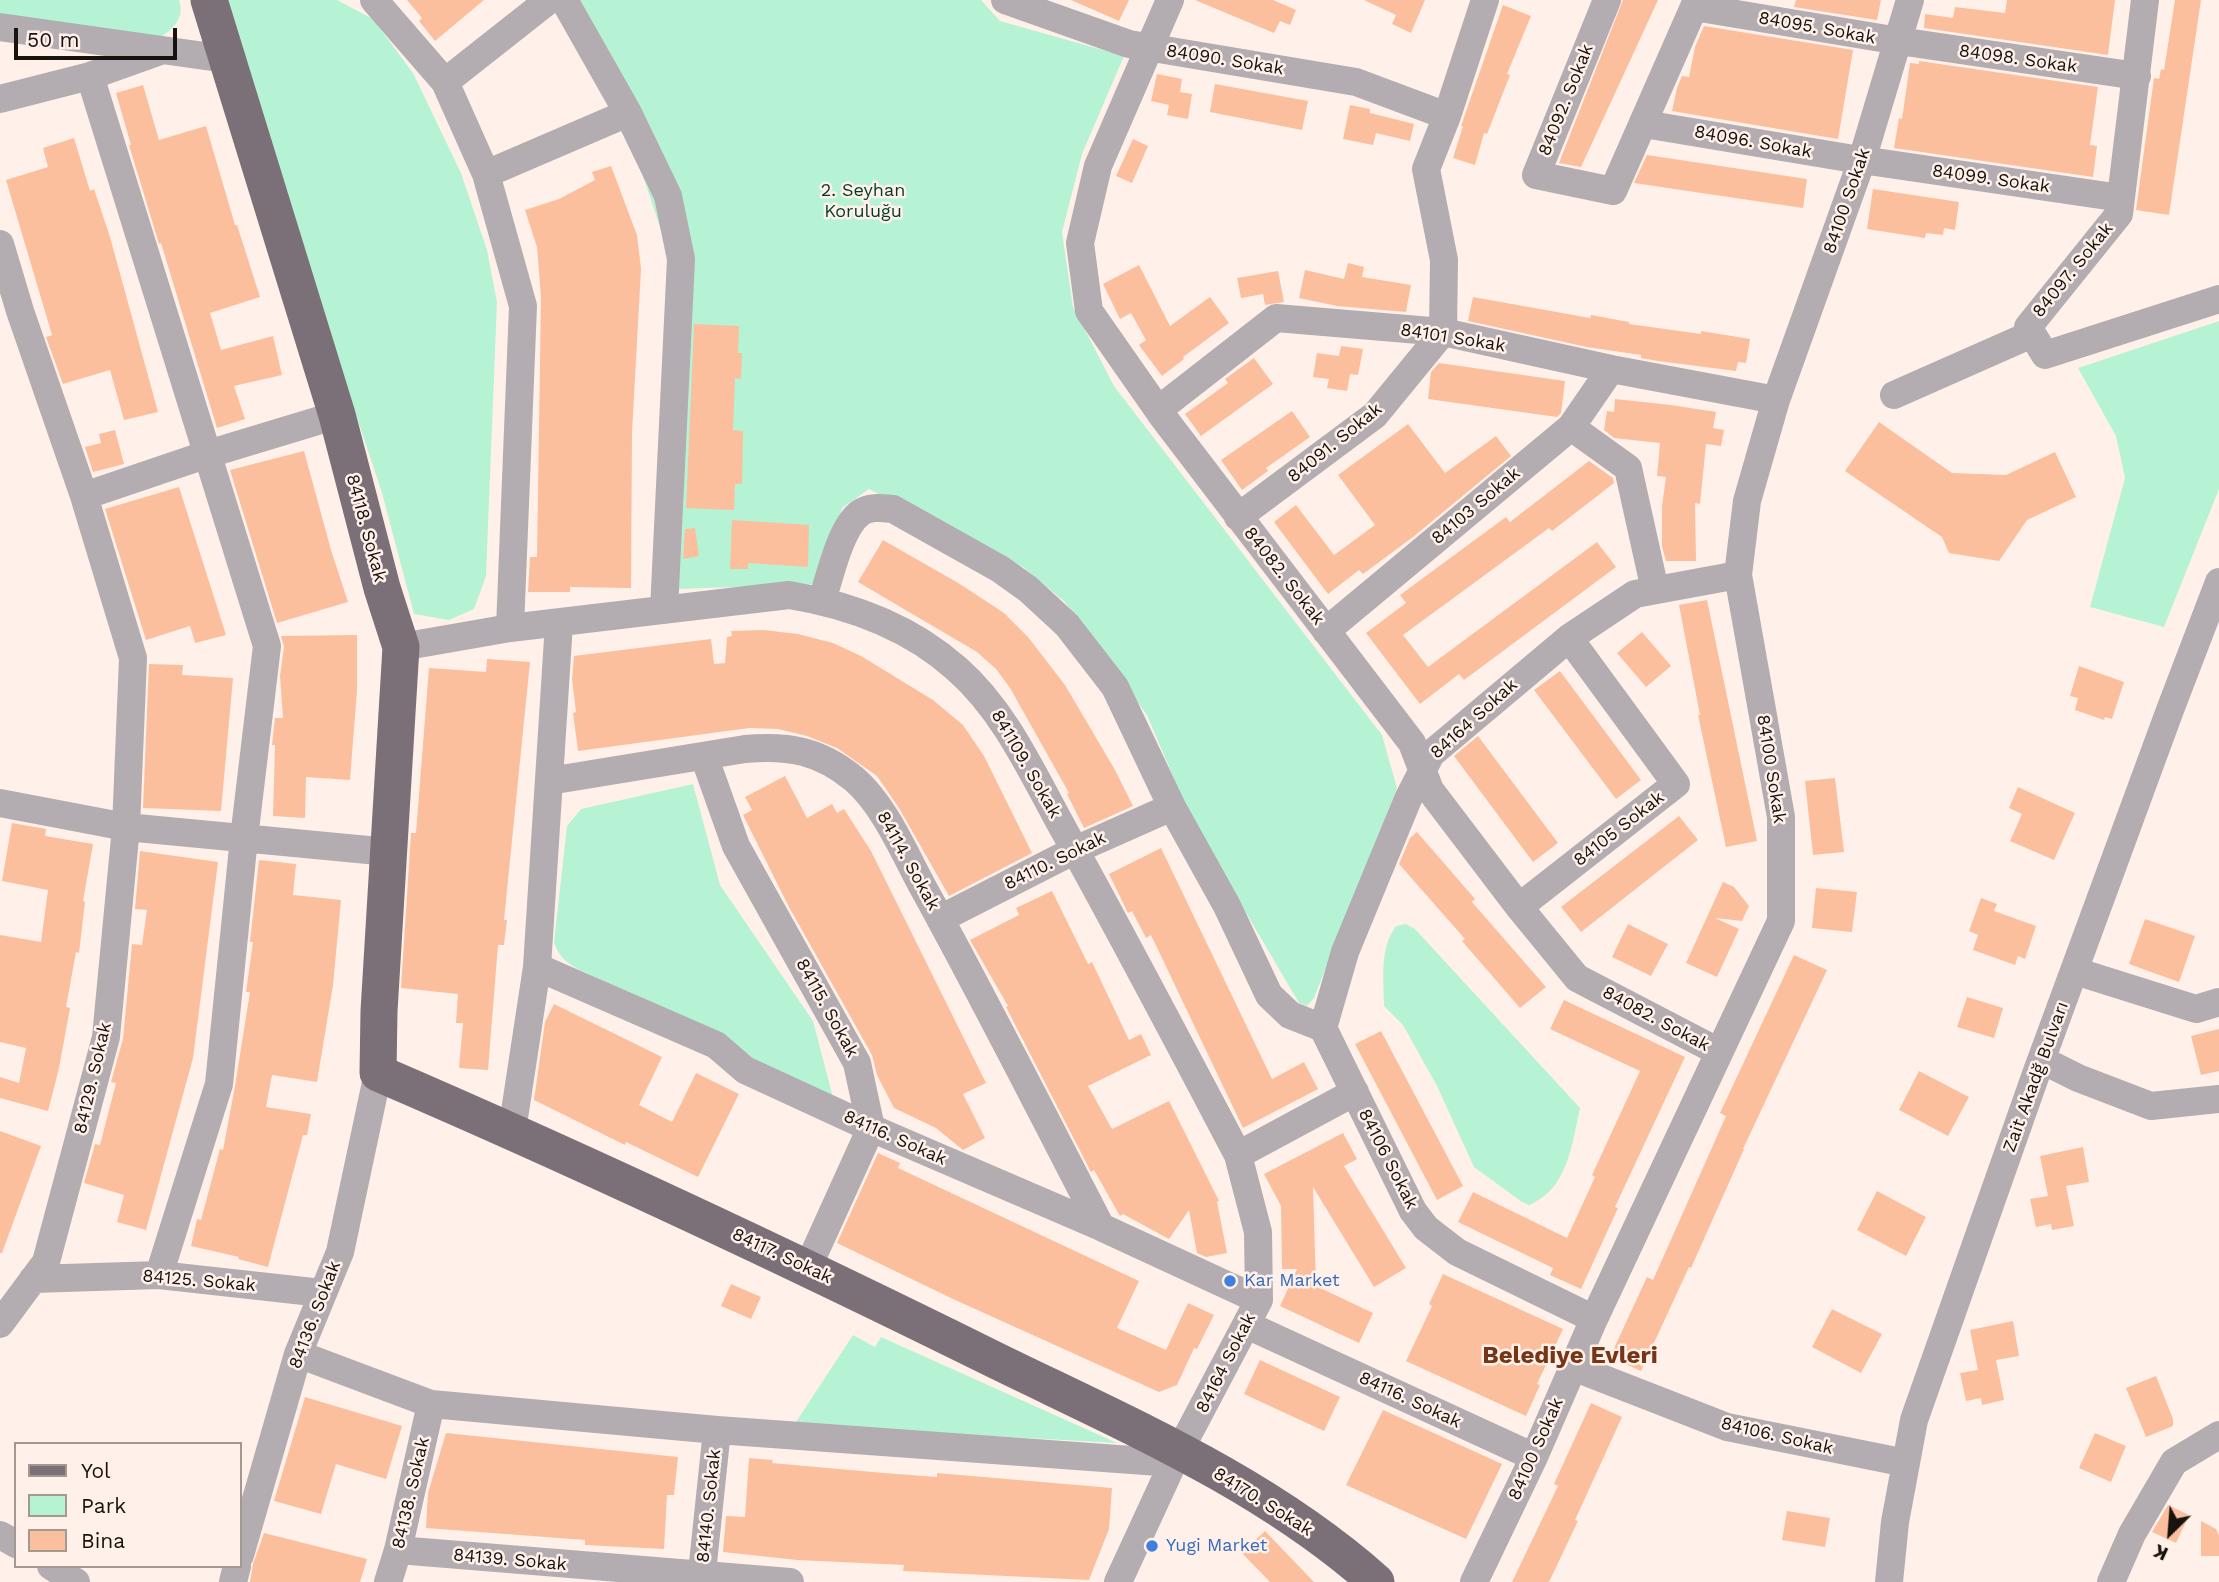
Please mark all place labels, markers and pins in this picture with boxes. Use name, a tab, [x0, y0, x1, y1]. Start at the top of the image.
place label: Kar Market	[1244, 1270, 1340, 1292]
marker: Kar Market	[1222, 1273, 1238, 1289]
place label: Yugi Market	[1166, 1535, 1267, 1557]
marker: Yugi Market	[1144, 1538, 1160, 1554]

